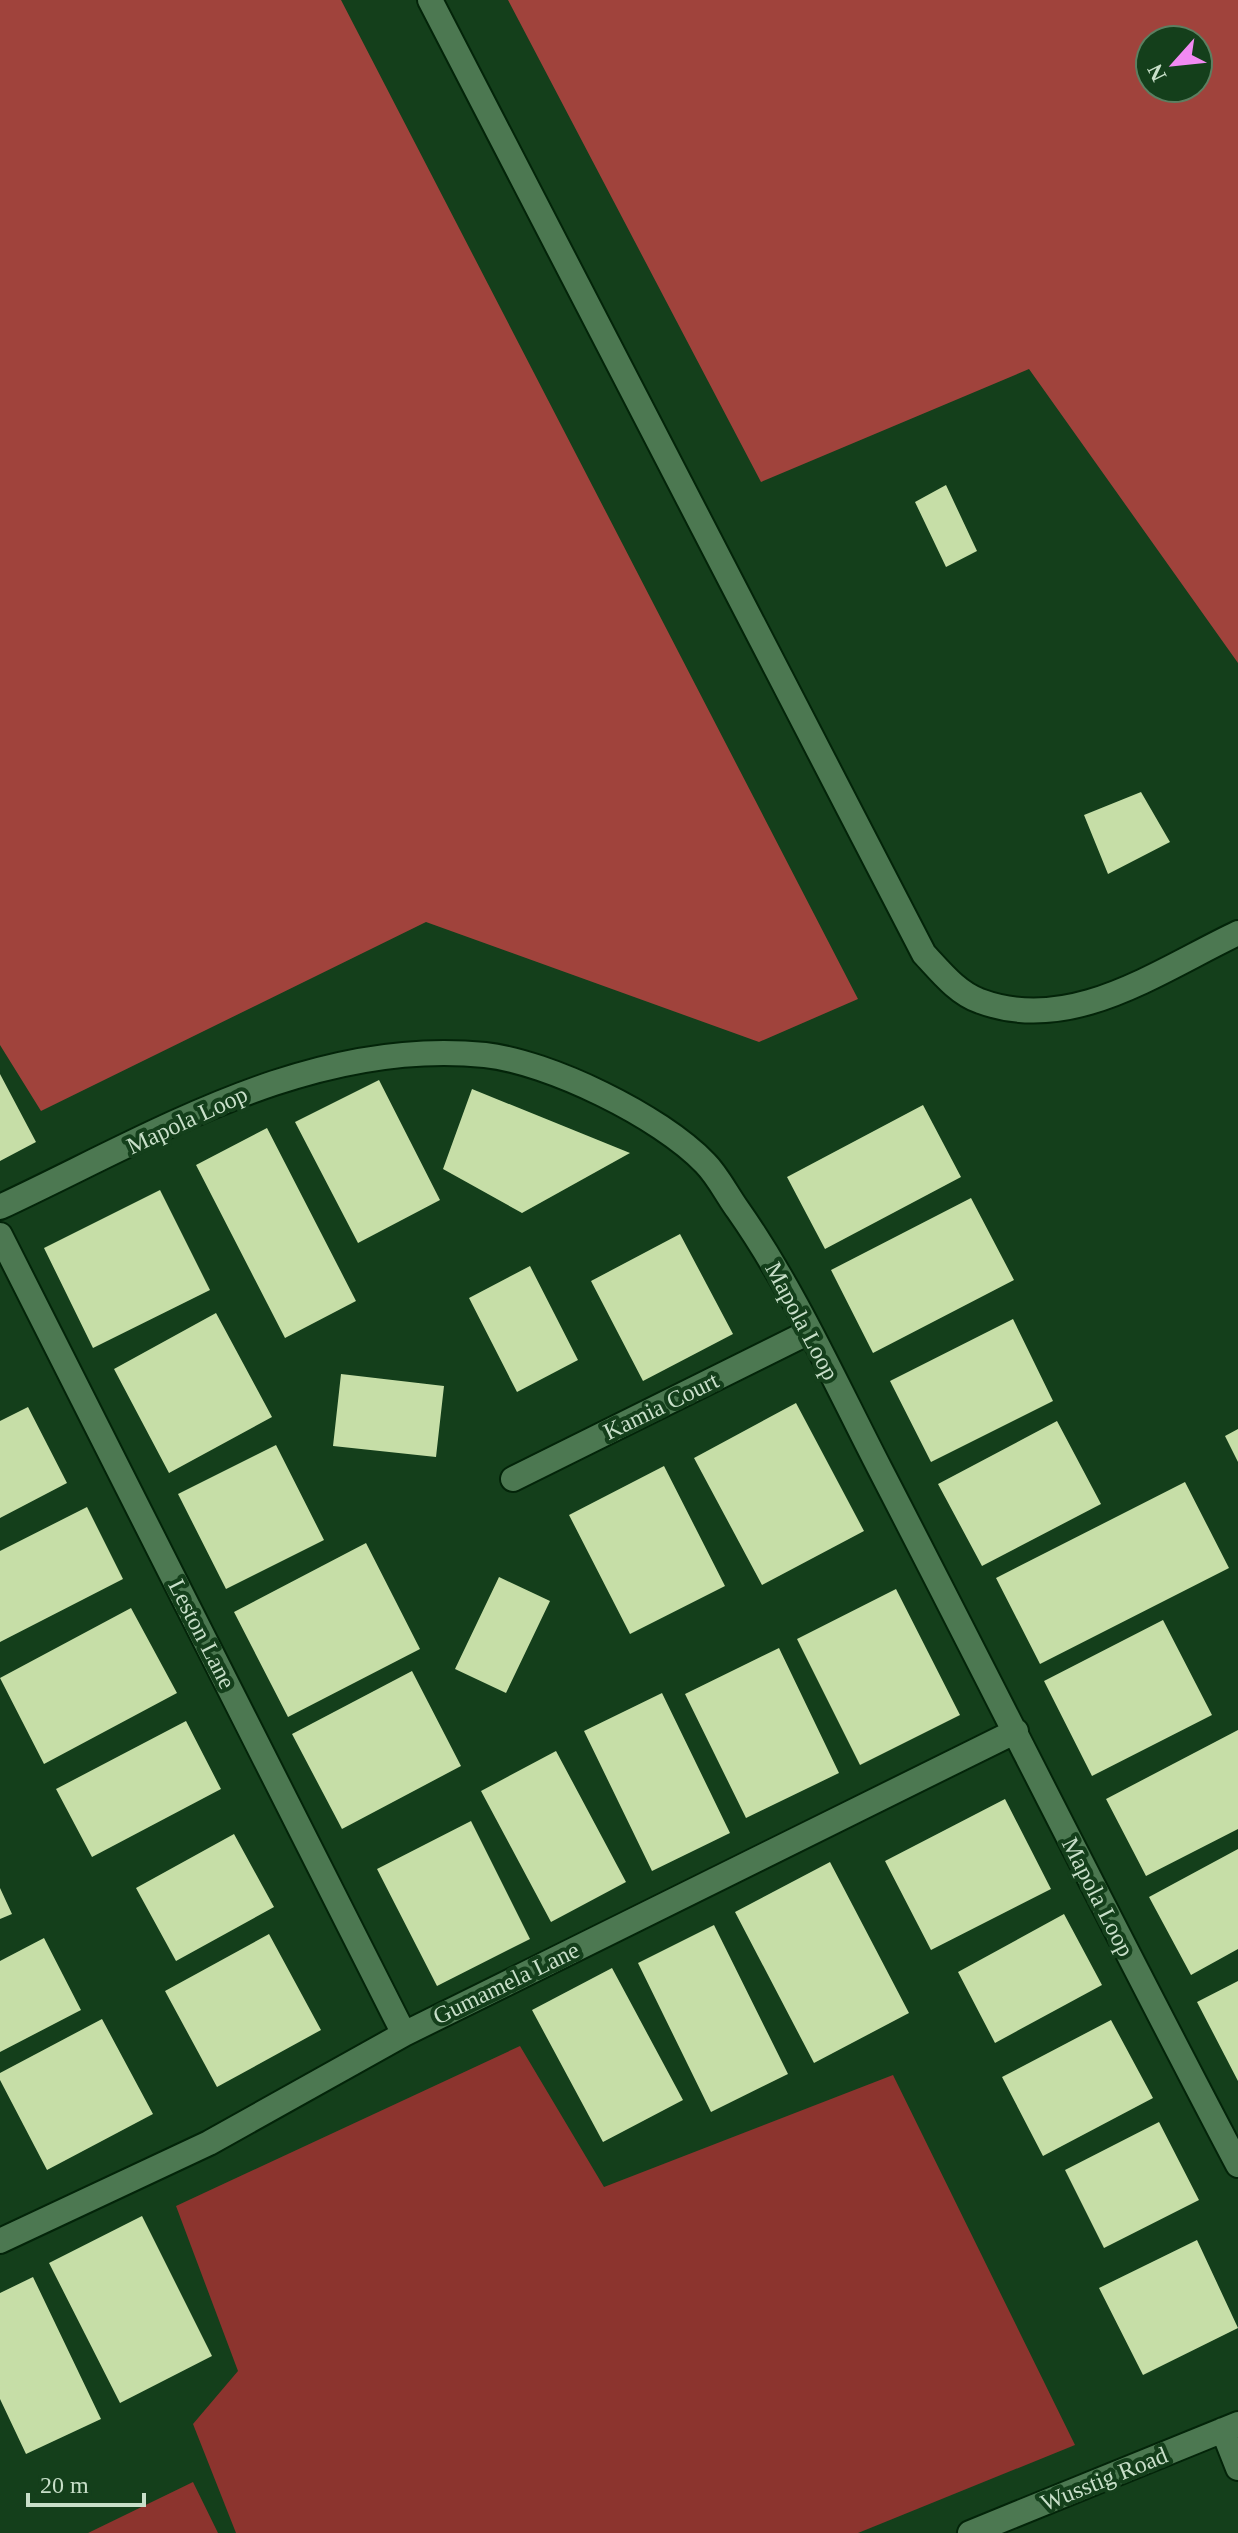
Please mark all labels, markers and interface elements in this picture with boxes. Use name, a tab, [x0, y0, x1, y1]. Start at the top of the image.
north arrow	[1134, 24, 1214, 104]
text: N	[1142, 60, 1171, 86]
street label: Mapola Loop	[123, 1081, 251, 1159]
street label: Mapola Loop	[760, 1258, 844, 1384]
street label: Kamia Court	[599, 1367, 723, 1445]
street label: Leston Lane	[163, 1575, 241, 1693]
street label: Mapola Loop	[1057, 1833, 1139, 1961]
street label: Gumamela Lane	[429, 1936, 583, 2030]
street label: Wusstig Road	[1037, 2442, 1171, 2516]
scale bar	[28, 2457, 144, 2507]
text: 20 m	[40, 2472, 89, 2498]

